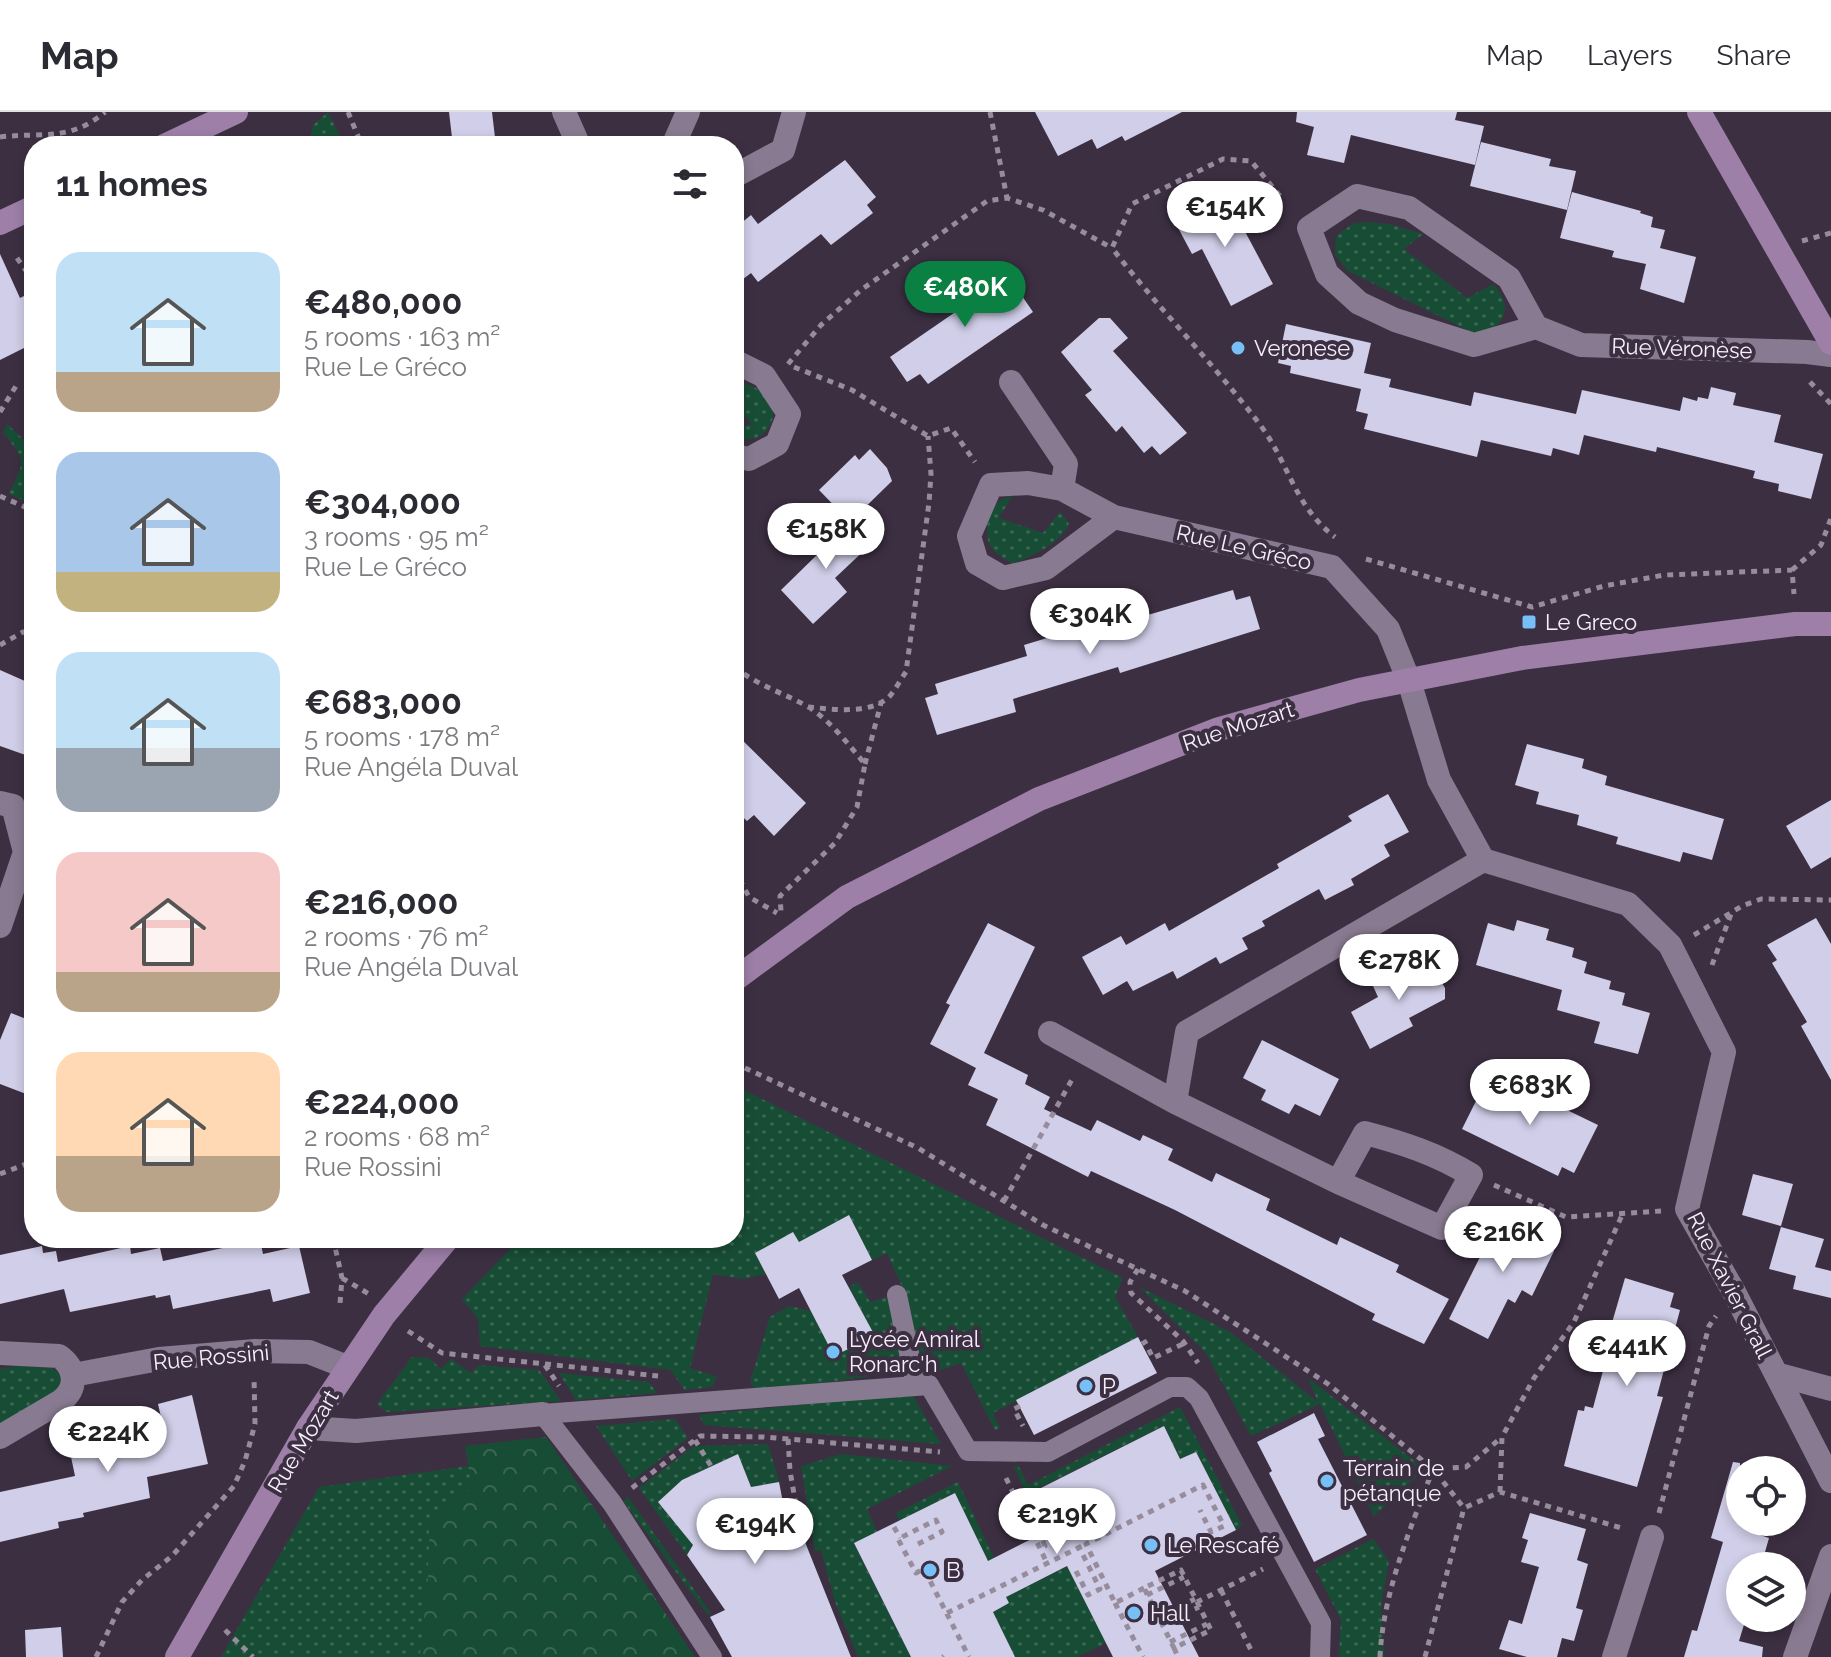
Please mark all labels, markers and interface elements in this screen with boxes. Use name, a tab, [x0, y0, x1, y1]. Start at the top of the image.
text: Map	[40, 33, 119, 78]
text: Map	[1486, 39, 1543, 72]
text: Layers	[1587, 39, 1673, 72]
text: Share	[1717, 39, 1791, 72]
icon: filters	[668, 162, 712, 206]
text: 11 homes	[56, 164, 208, 204]
pin: €154K	[1169, 181, 1281, 249]
text: €154K	[1185, 192, 1265, 222]
pin: €480K	[909, 261, 1021, 329]
text: €480K	[923, 272, 1007, 302]
text: €480,000	[304, 282, 462, 322]
icon: home	[120, 284, 216, 380]
text: 5 rooms · 163 m²	[304, 322, 500, 352]
street label: Rue Véronèse	[1611, 333, 1753, 363]
place label: Veronese	[1254, 335, 1350, 361]
marker: Veronese	[1229, 339, 1247, 357]
text: Rue Le Gréco	[304, 352, 467, 382]
text: €304,000	[304, 482, 461, 522]
icon: home	[120, 484, 216, 580]
pin: €158K	[770, 503, 882, 571]
text: €158K	[785, 514, 867, 544]
street label: Rue Le Gréco	[1174, 519, 1314, 575]
text: 3 rooms · 95 m²	[304, 522, 489, 552]
text: Rue Le Gréco	[304, 552, 467, 582]
pin: €304K	[1034, 588, 1146, 656]
text: €304K	[1048, 599, 1132, 629]
place label: Le Greco	[1545, 609, 1637, 635]
marker: Le Greco	[1520, 613, 1538, 631]
text: €683,000	[304, 682, 462, 722]
icon: home	[120, 684, 216, 780]
street label: Rue Mozart	[1179, 696, 1298, 756]
text: 5 rooms · 178 m²	[304, 722, 500, 752]
text: Rue Angéla Duval	[304, 752, 518, 782]
text: €216,000	[304, 882, 458, 922]
icon: home	[120, 884, 216, 980]
text: 2 rooms · 76 m²	[304, 922, 489, 952]
pin: €278K	[1343, 934, 1455, 1002]
text: €278K	[1357, 945, 1441, 975]
text: Rue Angéla Duval	[304, 952, 518, 982]
pin: €683K	[1474, 1059, 1586, 1127]
text: €683K	[1488, 1070, 1572, 1100]
text: €224,000	[304, 1082, 459, 1122]
icon: home	[120, 1084, 216, 1180]
text: 2 rooms · 68 m²	[304, 1122, 490, 1152]
text: Rue Rossini	[304, 1152, 442, 1182]
pin: €216K	[1447, 1206, 1559, 1274]
street label: Rue Xavier Grall	[1682, 1208, 1778, 1362]
text: €216K	[1462, 1217, 1544, 1247]
pin: €441K	[1571, 1320, 1683, 1388]
place label: Lycée Amiral Ronarc'h	[849, 1326, 980, 1377]
text: €441K	[1587, 1331, 1667, 1361]
street label: Rue Rossini	[152, 1339, 270, 1375]
marker: Lycée Amiral Ronarc'h	[824, 1343, 842, 1361]
place label: P	[1102, 1373, 1116, 1399]
marker: P	[1077, 1377, 1095, 1395]
street label: Rue Mozart	[262, 1384, 344, 1497]
pin: €224K	[52, 1406, 164, 1474]
text: €224K	[67, 1417, 149, 1447]
place label: Terrain de pétanque	[1343, 1455, 1444, 1506]
map controls	[1726, 1456, 1806, 1632]
button: locate	[1726, 1456, 1806, 1536]
marker: Terrain de pétanque	[1318, 1472, 1336, 1490]
pin: €219K	[1001, 1488, 1113, 1556]
pin: €194K	[699, 1498, 811, 1566]
text: €219K	[1017, 1499, 1097, 1529]
text: €194K	[714, 1509, 796, 1539]
place label: Le Rescafé	[1167, 1532, 1280, 1558]
marker: Le Rescafé	[1142, 1536, 1160, 1554]
button: layers	[1726, 1552, 1806, 1632]
place label: B	[946, 1557, 961, 1583]
marker: B	[921, 1561, 939, 1579]
place label: Hall	[1150, 1600, 1190, 1626]
marker: Hall	[1125, 1604, 1143, 1622]

